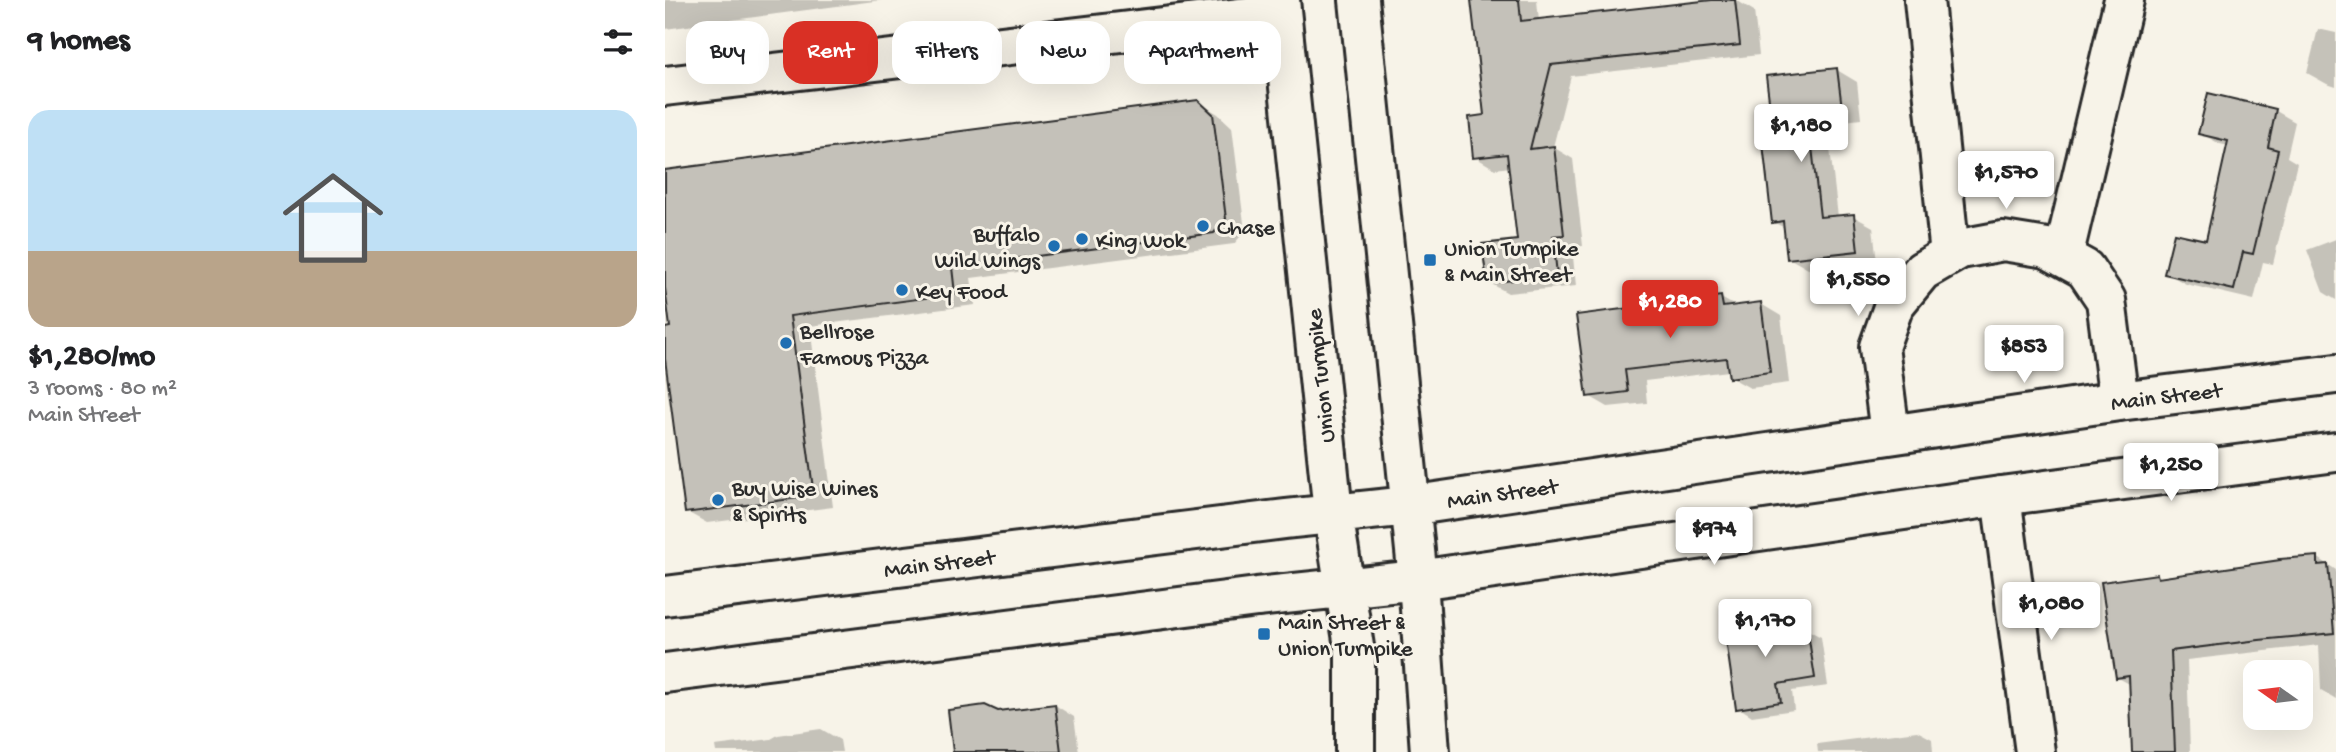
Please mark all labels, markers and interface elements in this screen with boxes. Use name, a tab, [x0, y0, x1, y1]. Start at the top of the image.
chip: Buy	[686, 21, 769, 84]
chip: Rent	[783, 21, 878, 84]
chip: Filters	[892, 21, 1002, 84]
chip: New	[1016, 21, 1110, 84]
chip: Apartment	[1124, 21, 1281, 84]
icon: filters	[599, 23, 637, 61]
text: 9 homes	[28, 25, 130, 60]
pin: $1,180	[1744, 104, 1858, 164]
text: $1,180	[1770, 113, 1832, 140]
pin: $1,570	[1949, 152, 2063, 211]
icon: home	[270, 155, 396, 281]
text: $1,570	[1974, 160, 2038, 187]
place label: Chase	[1217, 216, 1276, 243]
marker: Chase	[1195, 218, 1211, 234]
place label: Buffalo Wild Wings	[934, 223, 1041, 276]
place label: King Wok	[1096, 229, 1188, 256]
marker: King Wok	[1074, 231, 1090, 247]
place label: Union Turnpike & Main Street	[1444, 237, 1580, 290]
marker: Buffalo Wild Wings	[1046, 238, 1062, 254]
marker: Union Turnpike & Main Street	[1422, 252, 1438, 268]
pin: $1,550	[1801, 258, 1915, 318]
text: $1,550	[1826, 267, 1890, 294]
place label: Key Food	[916, 280, 1008, 307]
pin: $1,280	[1613, 280, 1727, 340]
marker: Key Food	[894, 282, 910, 298]
text: $1,280	[1638, 289, 1702, 316]
street label: Union Turnpike	[1302, 306, 1343, 444]
place label: Bellrose Famous Pizza	[799, 320, 929, 373]
pin: $853	[1983, 326, 2065, 385]
text: $853	[2001, 334, 2047, 361]
marker: Bellrose Famous Pizza	[778, 335, 794, 351]
text: $1,280/mo	[28, 341, 155, 376]
text: 3 rooms · 80 m²	[28, 376, 177, 403]
street label: Main Street	[2109, 378, 2225, 419]
text: Main Street	[28, 403, 139, 430]
pin: $1,250	[2114, 444, 2228, 503]
text: $1,250	[2139, 452, 2203, 479]
street label: Main Street	[1445, 474, 1561, 517]
place label: Buy Wise Wines & Spirits	[731, 477, 878, 530]
marker: Buy Wise Wines & Spirits	[710, 492, 726, 508]
pin: $974	[1673, 508, 1755, 567]
text: $974	[1692, 516, 1736, 543]
street label: Main Street	[882, 545, 998, 586]
pin: $1,080	[1994, 582, 2108, 642]
text: $1,080	[2018, 591, 2084, 618]
pin: $1,170	[1708, 600, 1822, 659]
text: $1,170	[1734, 608, 1796, 635]
place label: Main Street & Union Turnpike	[1278, 611, 1414, 664]
marker: Main Street & Union Turnpike	[1256, 626, 1272, 642]
north arrow	[2243, 660, 2313, 730]
map controls	[2243, 660, 2313, 730]

